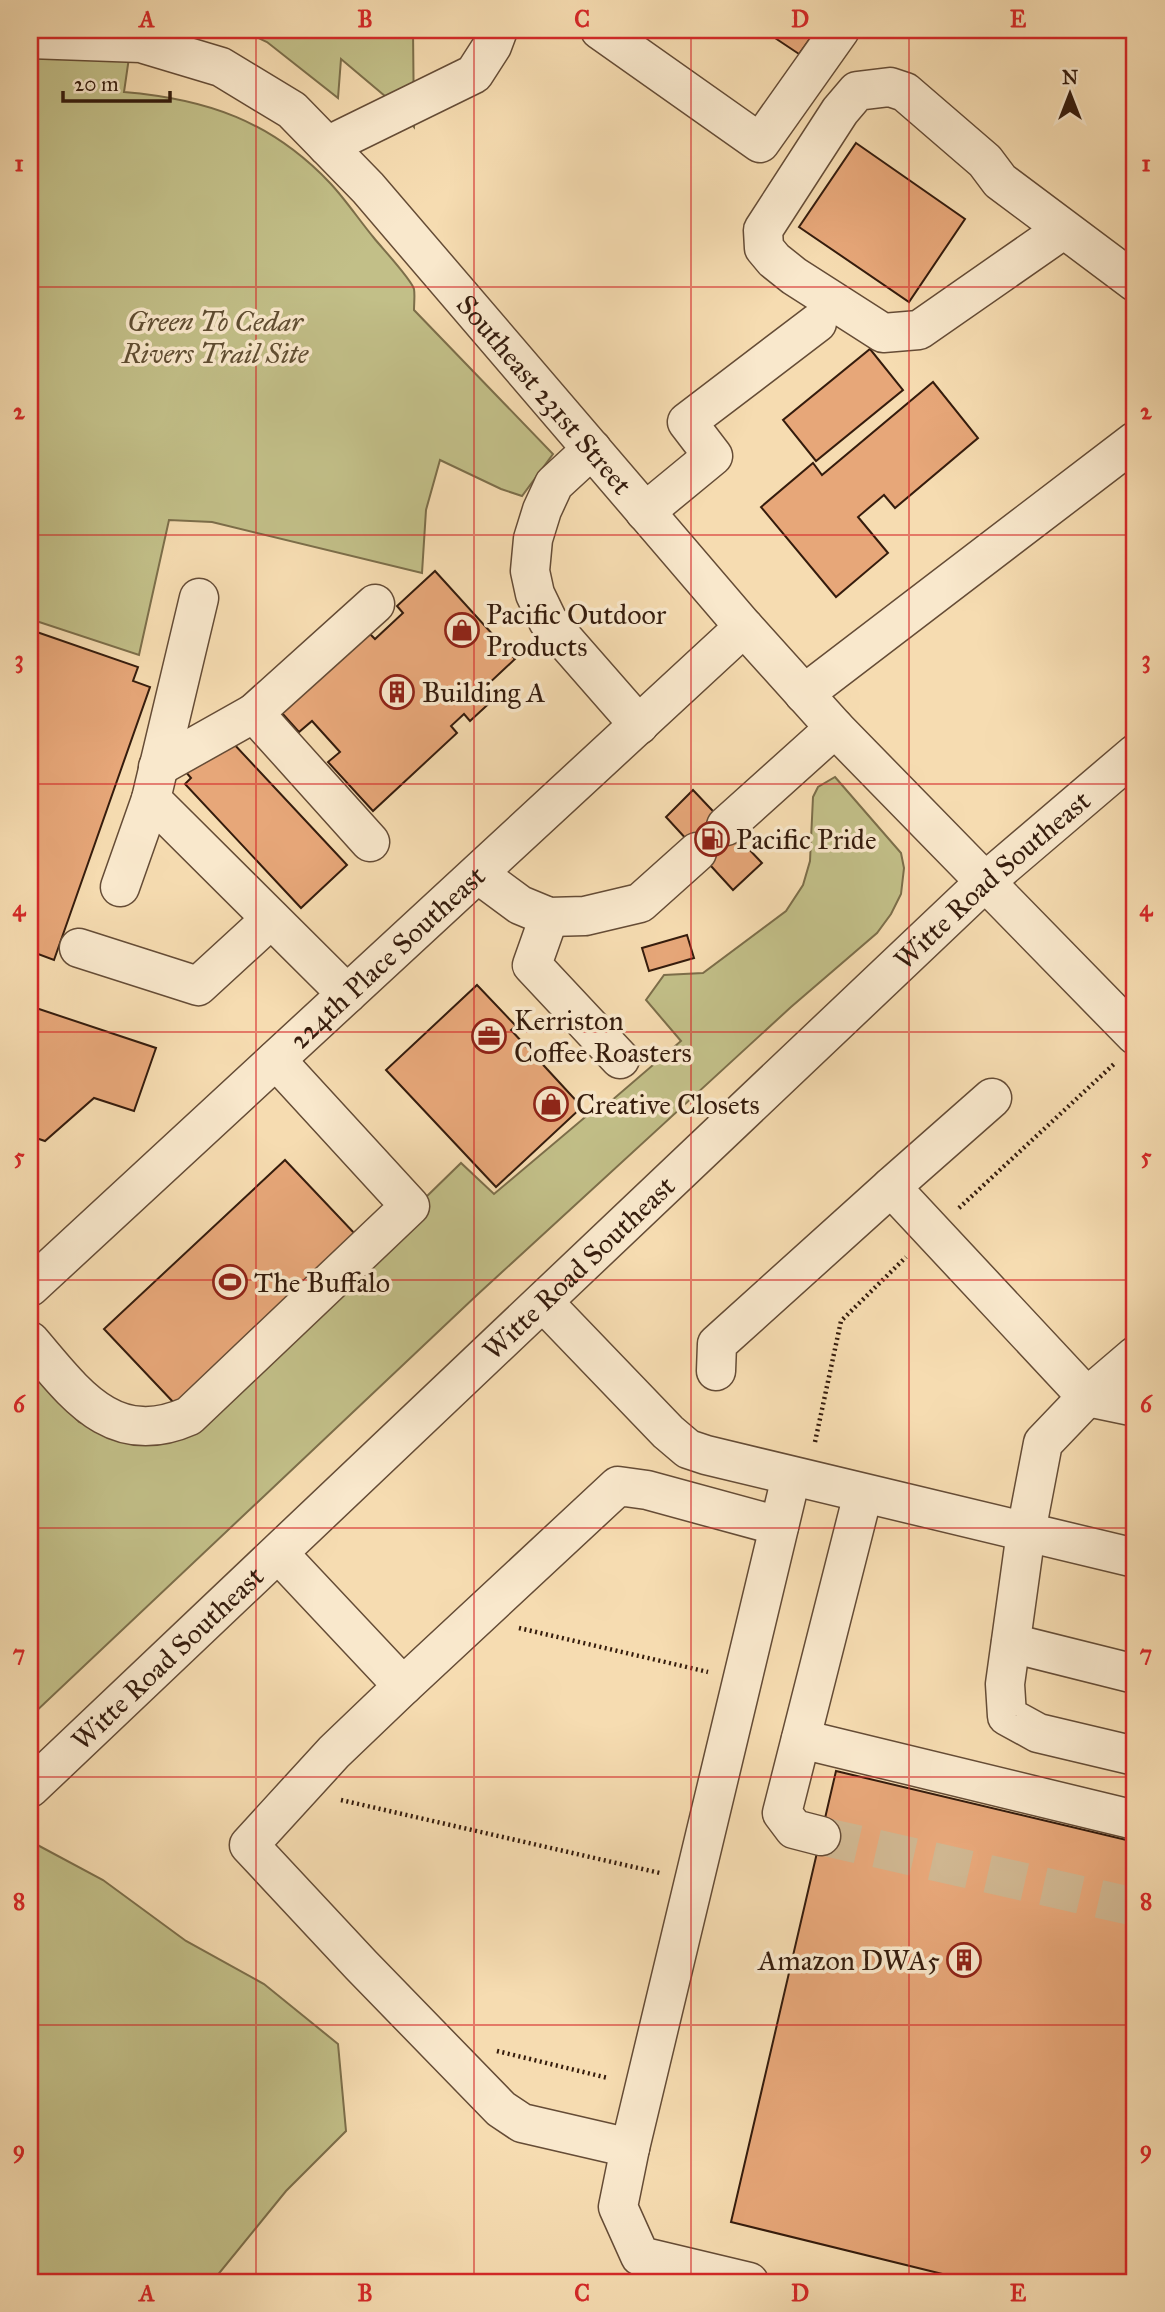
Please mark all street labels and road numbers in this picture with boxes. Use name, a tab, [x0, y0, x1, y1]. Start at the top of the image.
street label: Southeast 231st Street	[449, 287, 640, 502]
street label: Witte Road Southeast	[887, 783, 1098, 977]
street label: 224th Place Southeast	[282, 858, 492, 1057]
street label: Witte Road Southeast	[475, 1169, 682, 1367]
street label: Witte Road Southeast	[64, 1559, 271, 1758]

